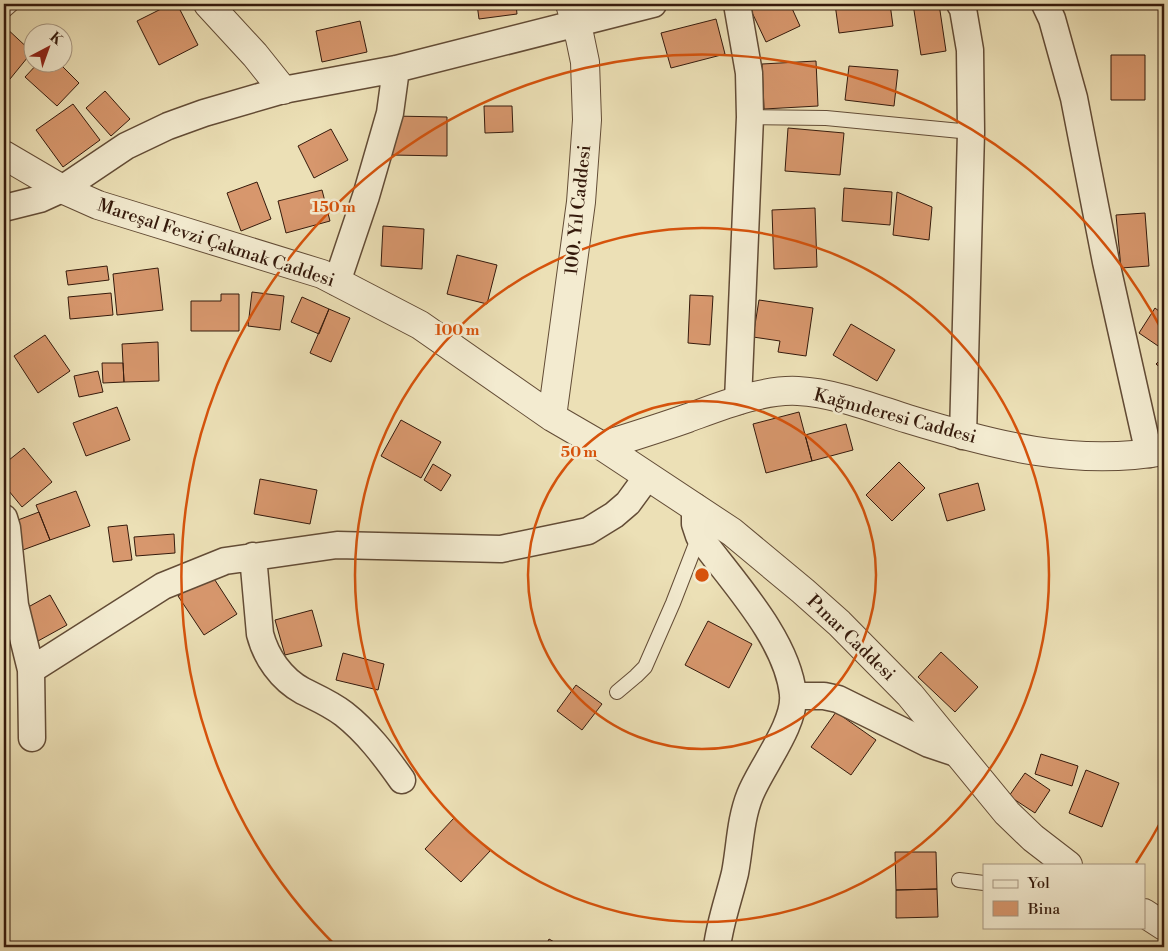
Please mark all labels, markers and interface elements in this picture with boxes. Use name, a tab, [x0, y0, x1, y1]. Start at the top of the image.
north arrow	[22, 22, 72, 72]
text: K	[46, 28, 67, 50]
street label: 100. Yıl Caddesi	[560, 144, 596, 276]
street label: Mareşal Fevzi Çakmak Caddesi	[94, 194, 338, 292]
text: 150 m	[312, 198, 356, 217]
text: 100 m	[435, 321, 480, 340]
street label: Kağnıderesi Caddesi	[811, 383, 979, 449]
text: 50 m	[561, 443, 597, 462]
centre of rings	[693, 566, 711, 584]
street label: Pınar Caddesi	[802, 590, 900, 686]
legend	[983, 864, 1146, 928]
text: Yol	[1027, 874, 1050, 893]
text: Bina	[1027, 900, 1060, 919]

